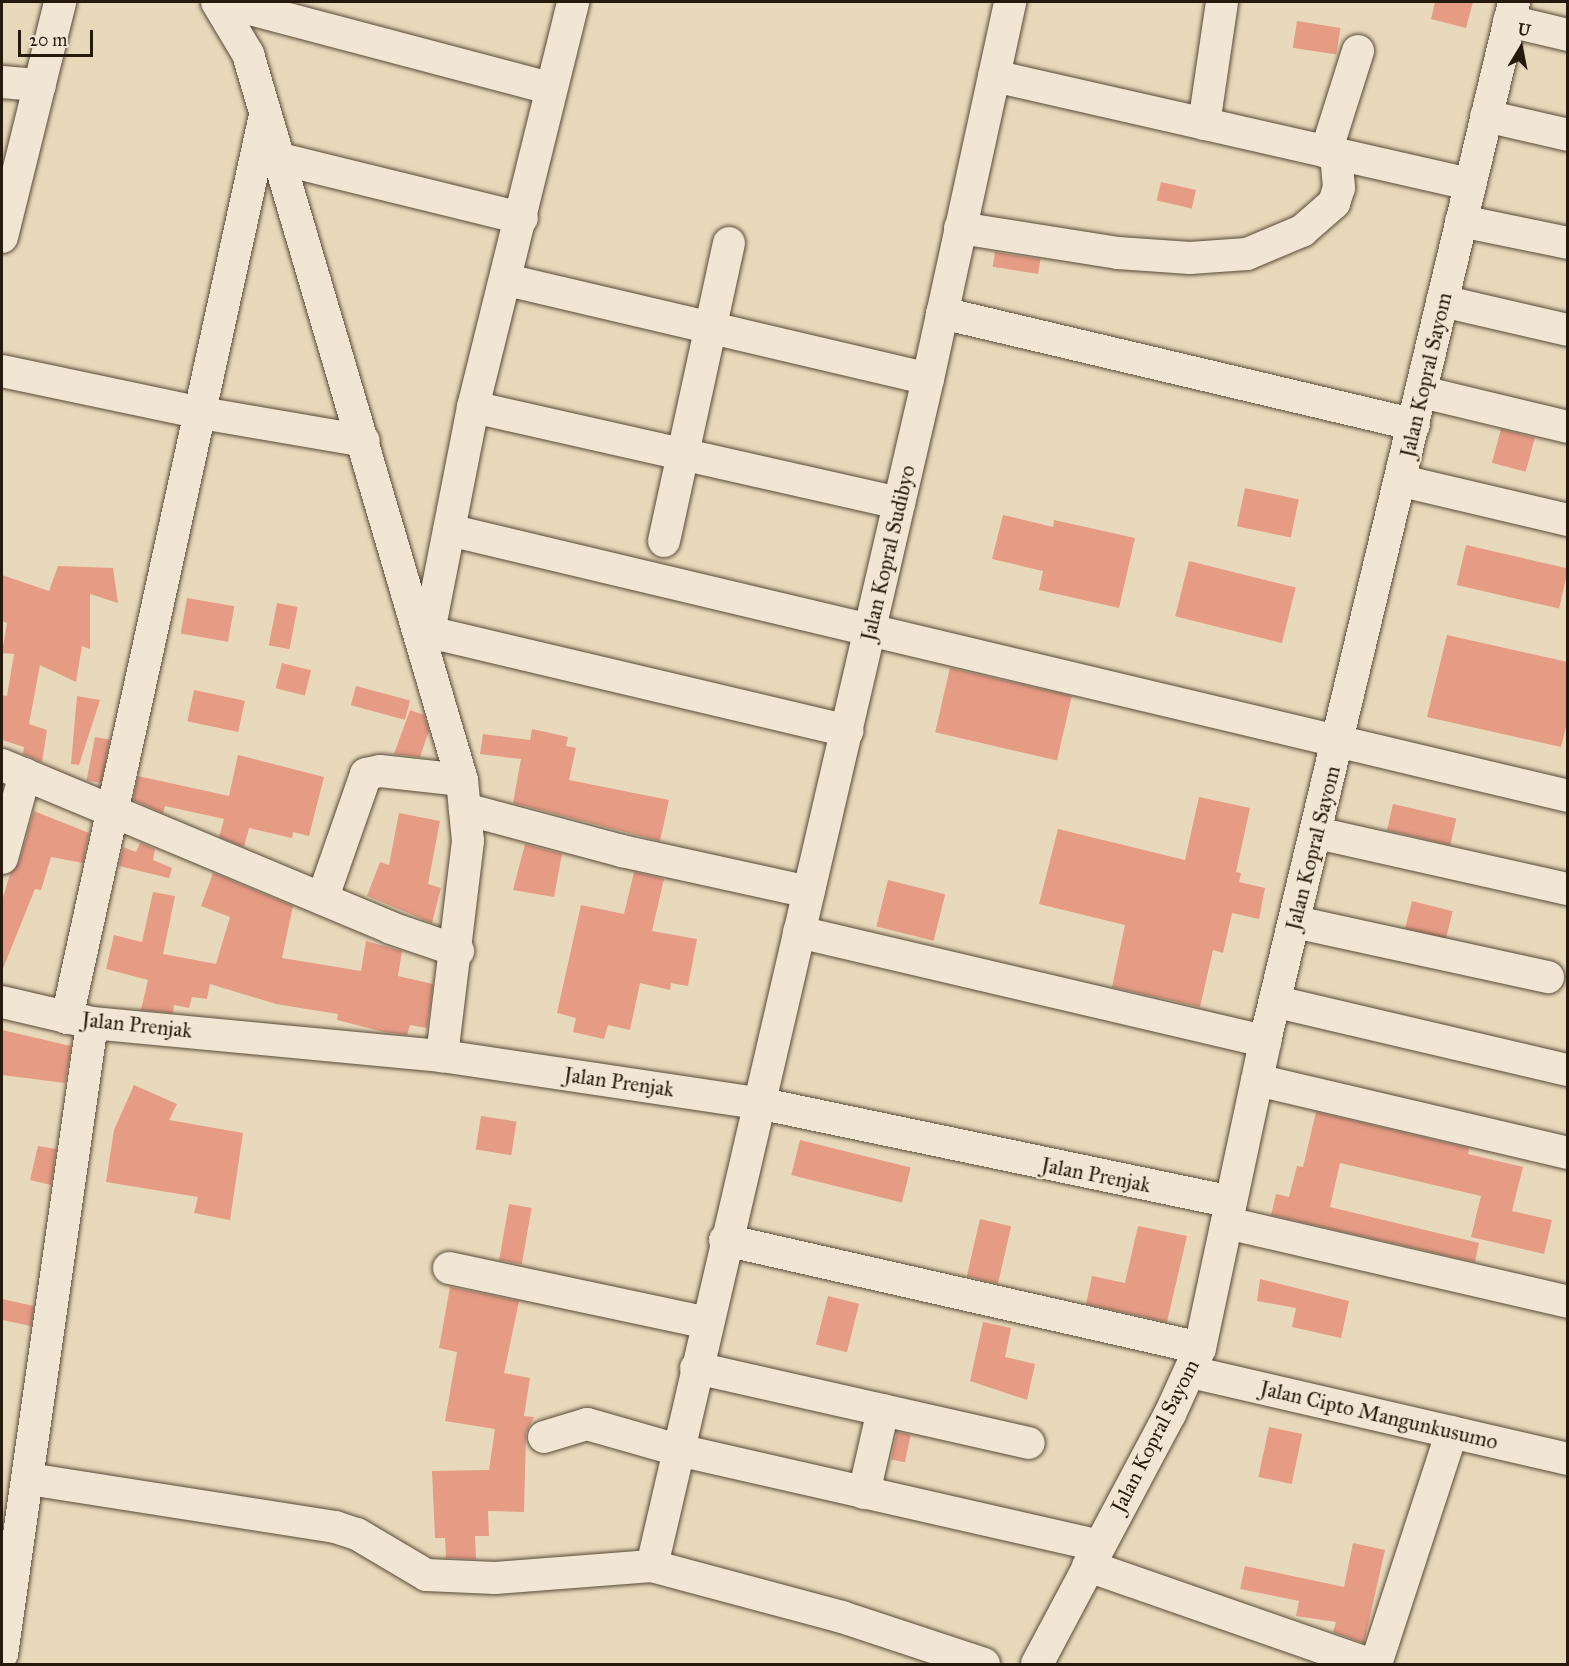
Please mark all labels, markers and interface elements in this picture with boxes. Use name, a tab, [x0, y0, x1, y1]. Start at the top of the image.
scale bar	[21, 18, 96, 56]
north arrow	[1491, 18, 1551, 78]
text: U	[1516, 19, 1532, 40]
text: 20 m	[29, 29, 67, 51]
street label: Jalan Kopral Sayom	[1395, 290, 1457, 460]
street label: Jalan Kopral Sudibyo	[855, 463, 921, 643]
street label: Jalan Kopral Sayom	[1280, 763, 1346, 933]
street label: Jalan Prenjak	[81, 1007, 193, 1043]
street label: Jalan Prenjak	[562, 1062, 676, 1102]
street label: Jalan Prenjak	[1039, 1152, 1153, 1198]
street label: Jalan Kopral Sayom	[1105, 1355, 1205, 1517]
street label: Jalan Cipto Mangunkusumo	[1258, 1375, 1500, 1455]

